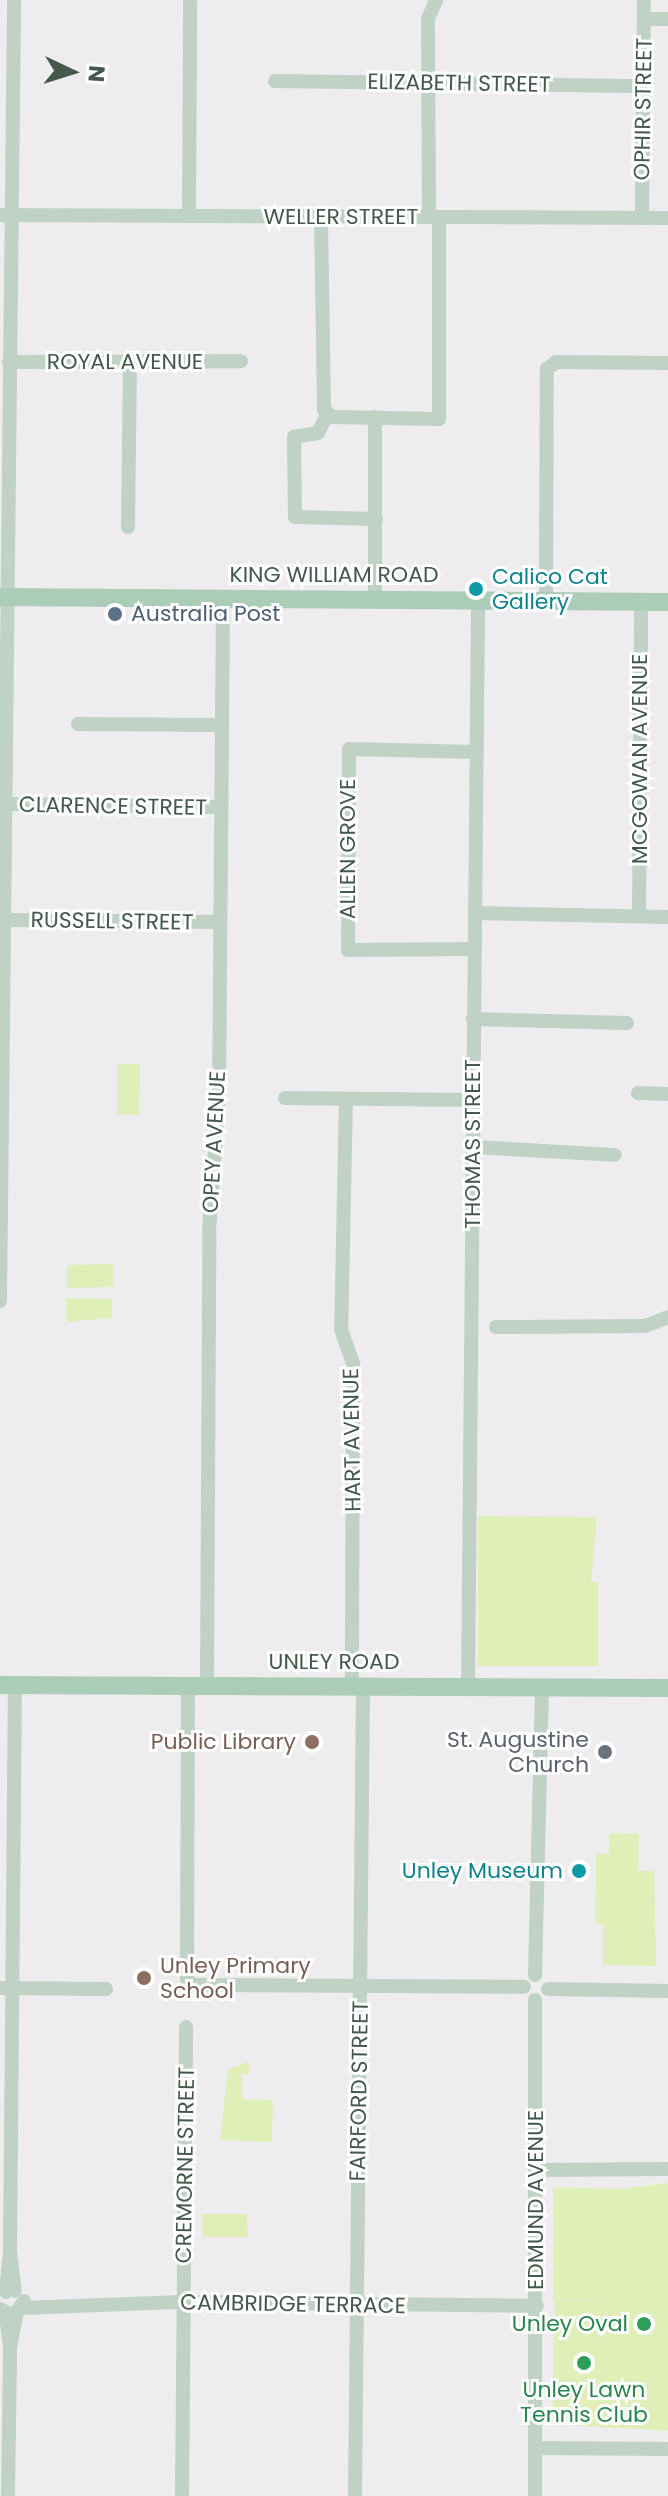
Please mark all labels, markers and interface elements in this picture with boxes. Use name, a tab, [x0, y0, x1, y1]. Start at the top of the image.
north arrow	[32, 32, 112, 112]
street label: OPHIR STREET	[629, 37, 657, 181]
text: N	[80, 64, 112, 83]
street label: ELIZABETH STREET	[367, 68, 551, 98]
street label: WELLER STREET	[264, 204, 418, 230]
street label: ROYAL AVENUE	[47, 349, 203, 375]
street label: KING WILLIAM ROAD	[229, 562, 439, 588]
place label: Calico Cat Gallery	[492, 563, 608, 614]
marker: Calico Cat Gallery	[467, 580, 485, 598]
place label: Australia Post	[131, 601, 280, 627]
marker: Australia Post	[106, 605, 124, 623]
street label: MCGOWAN AVENUE	[627, 654, 653, 864]
street label: ALLEN GROVE	[335, 779, 361, 919]
street label: CLARENCE STREET	[19, 791, 207, 821]
street label: RUSSELL STREET	[30, 906, 194, 936]
street label: THOMAS STREET	[460, 1059, 486, 1229]
street label: OPEY AVENUE	[197, 1070, 231, 1214]
street label: HART AVENUE	[338, 1368, 366, 1512]
street label: UNLEY ROAD	[269, 1649, 399, 1675]
place label: St. Augustine Church	[447, 1726, 589, 1778]
place label: Public Library	[151, 1729, 296, 1755]
marker: Public Library	[303, 1733, 321, 1751]
marker: St. Augustine Church	[596, 1743, 614, 1761]
place label: Unley Museum	[402, 1858, 563, 1884]
marker: Unley Museum	[570, 1862, 588, 1880]
place label: Unley Primary School	[160, 1952, 311, 2004]
marker: Unley Primary School	[135, 1969, 153, 1987]
street label: FAIRFORD STREET	[344, 2001, 374, 2181]
street label: CREMORNE STREET	[170, 2067, 200, 2263]
street label: EDMUND AVENUE	[523, 2110, 549, 2290]
street label: CAMBRIDGE TERRACE	[180, 2289, 406, 2319]
place label: Unley Oval	[512, 2311, 628, 2337]
marker: Unley Oval	[635, 2315, 653, 2333]
marker: Unley Lawn Tennis Club	[575, 2354, 593, 2372]
place label: Unley Lawn Tennis Club	[520, 2376, 648, 2428]

